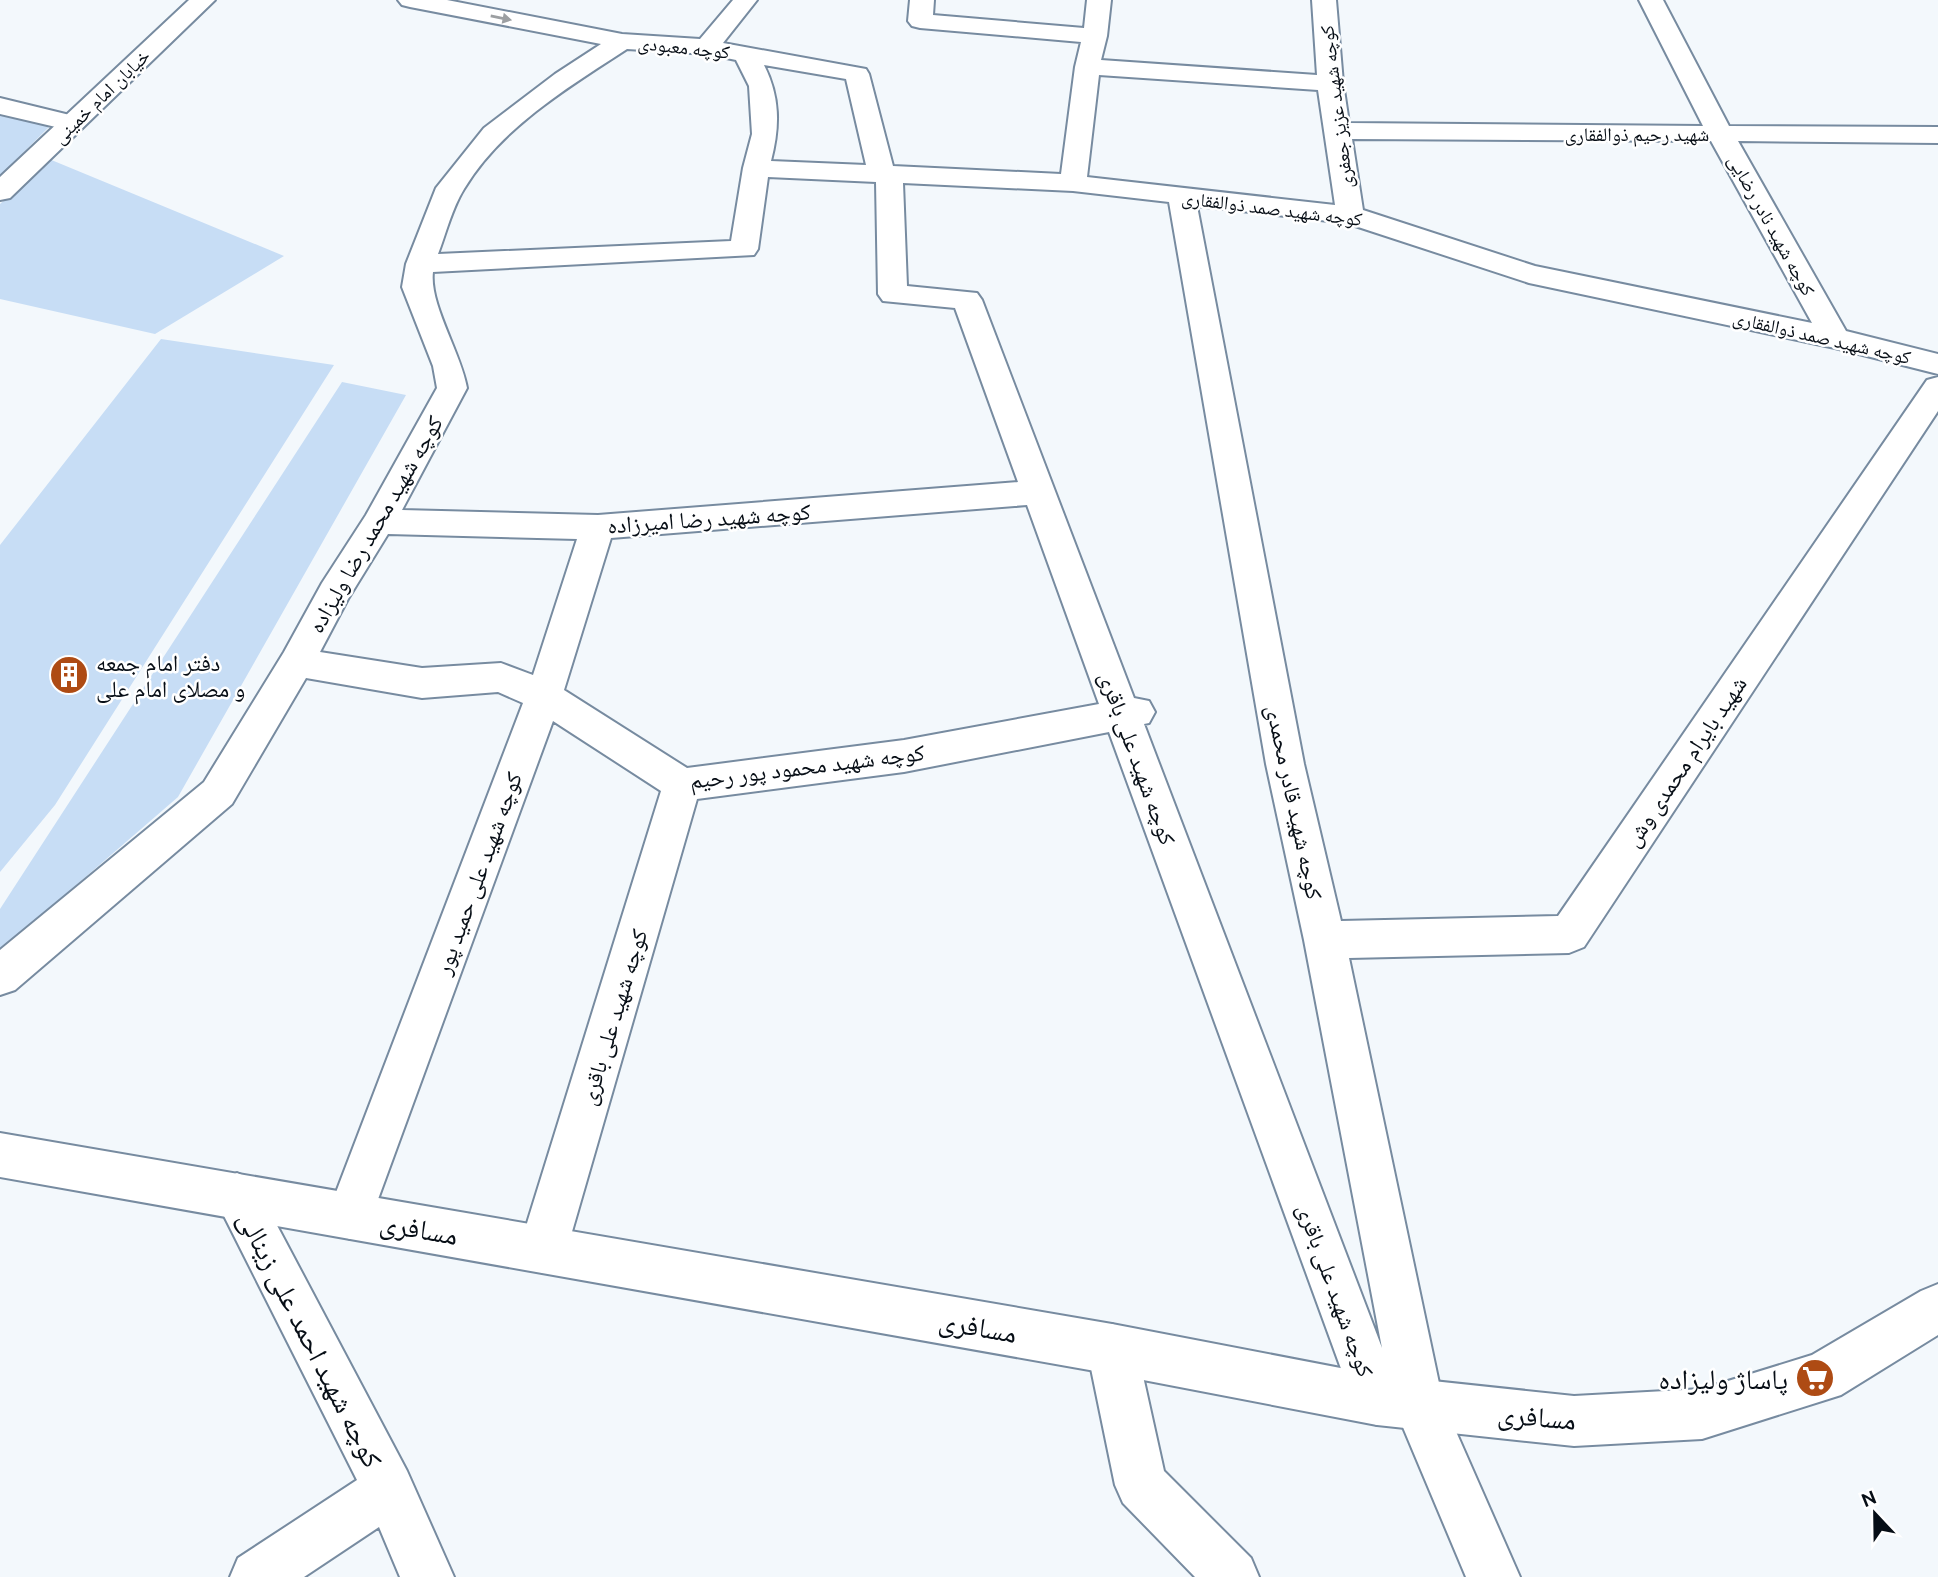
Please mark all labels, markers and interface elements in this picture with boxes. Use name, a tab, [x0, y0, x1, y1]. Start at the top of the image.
one-way arrow	[491, 12, 513, 23]
street label: کوچه شهید عزیز جعفری	[1315, 24, 1358, 190]
street label: کوچه معبودی	[637, 31, 731, 64]
street label: خیابان امام خمینی	[48, 44, 156, 150]
street label: شهید رحیم ذوالفقاری	[1565, 123, 1709, 147]
street label: کوچه شهید نادر رضایی	[1723, 151, 1820, 300]
street label: کوچه شهید صمد ذوالفقاری	[1180, 186, 1364, 231]
street label: کوچه شهید صمد ذوالفقاری	[1731, 306, 1913, 369]
street label: کوچه شهید محمد رضا ولیزاده	[303, 411, 449, 638]
street label: کوچه شهید رضا امیرزاده	[606, 498, 812, 539]
place label: دفتر امام جمعه و مصلای امام علی	[96, 650, 245, 705]
building icon: دفتر امام جمعه و مصلای امام علی	[48, 654, 90, 696]
street label: کوچه شهید علی باقری	[1093, 668, 1181, 849]
street label: شهید بایرام محمدی وش	[1619, 671, 1754, 853]
street label: کوچه شهید قادر محمدی	[1260, 702, 1328, 903]
street label: کوچه شهید محمود پور رحیم	[688, 739, 927, 797]
street label: کوچه شهید علی حمید پور	[429, 768, 528, 979]
street label: کوچه شهید علی باقری	[574, 926, 654, 1109]
street label: کوچه شهید علی باقری	[1291, 1200, 1379, 1381]
street label: کوچه شهید احمد علی زینالی	[230, 1206, 389, 1474]
street label: مسافری	[377, 1206, 460, 1252]
street label: مسافری	[936, 1304, 1019, 1350]
supermarket icon: پاساژ ولیزاده	[1794, 1357, 1836, 1399]
place label: پاساژ ولیزاده	[1658, 1363, 1788, 1396]
street label: مسافری	[1496, 1397, 1578, 1437]
north arrow	[1840, 1479, 1910, 1549]
text: N	[1858, 1485, 1879, 1511]

